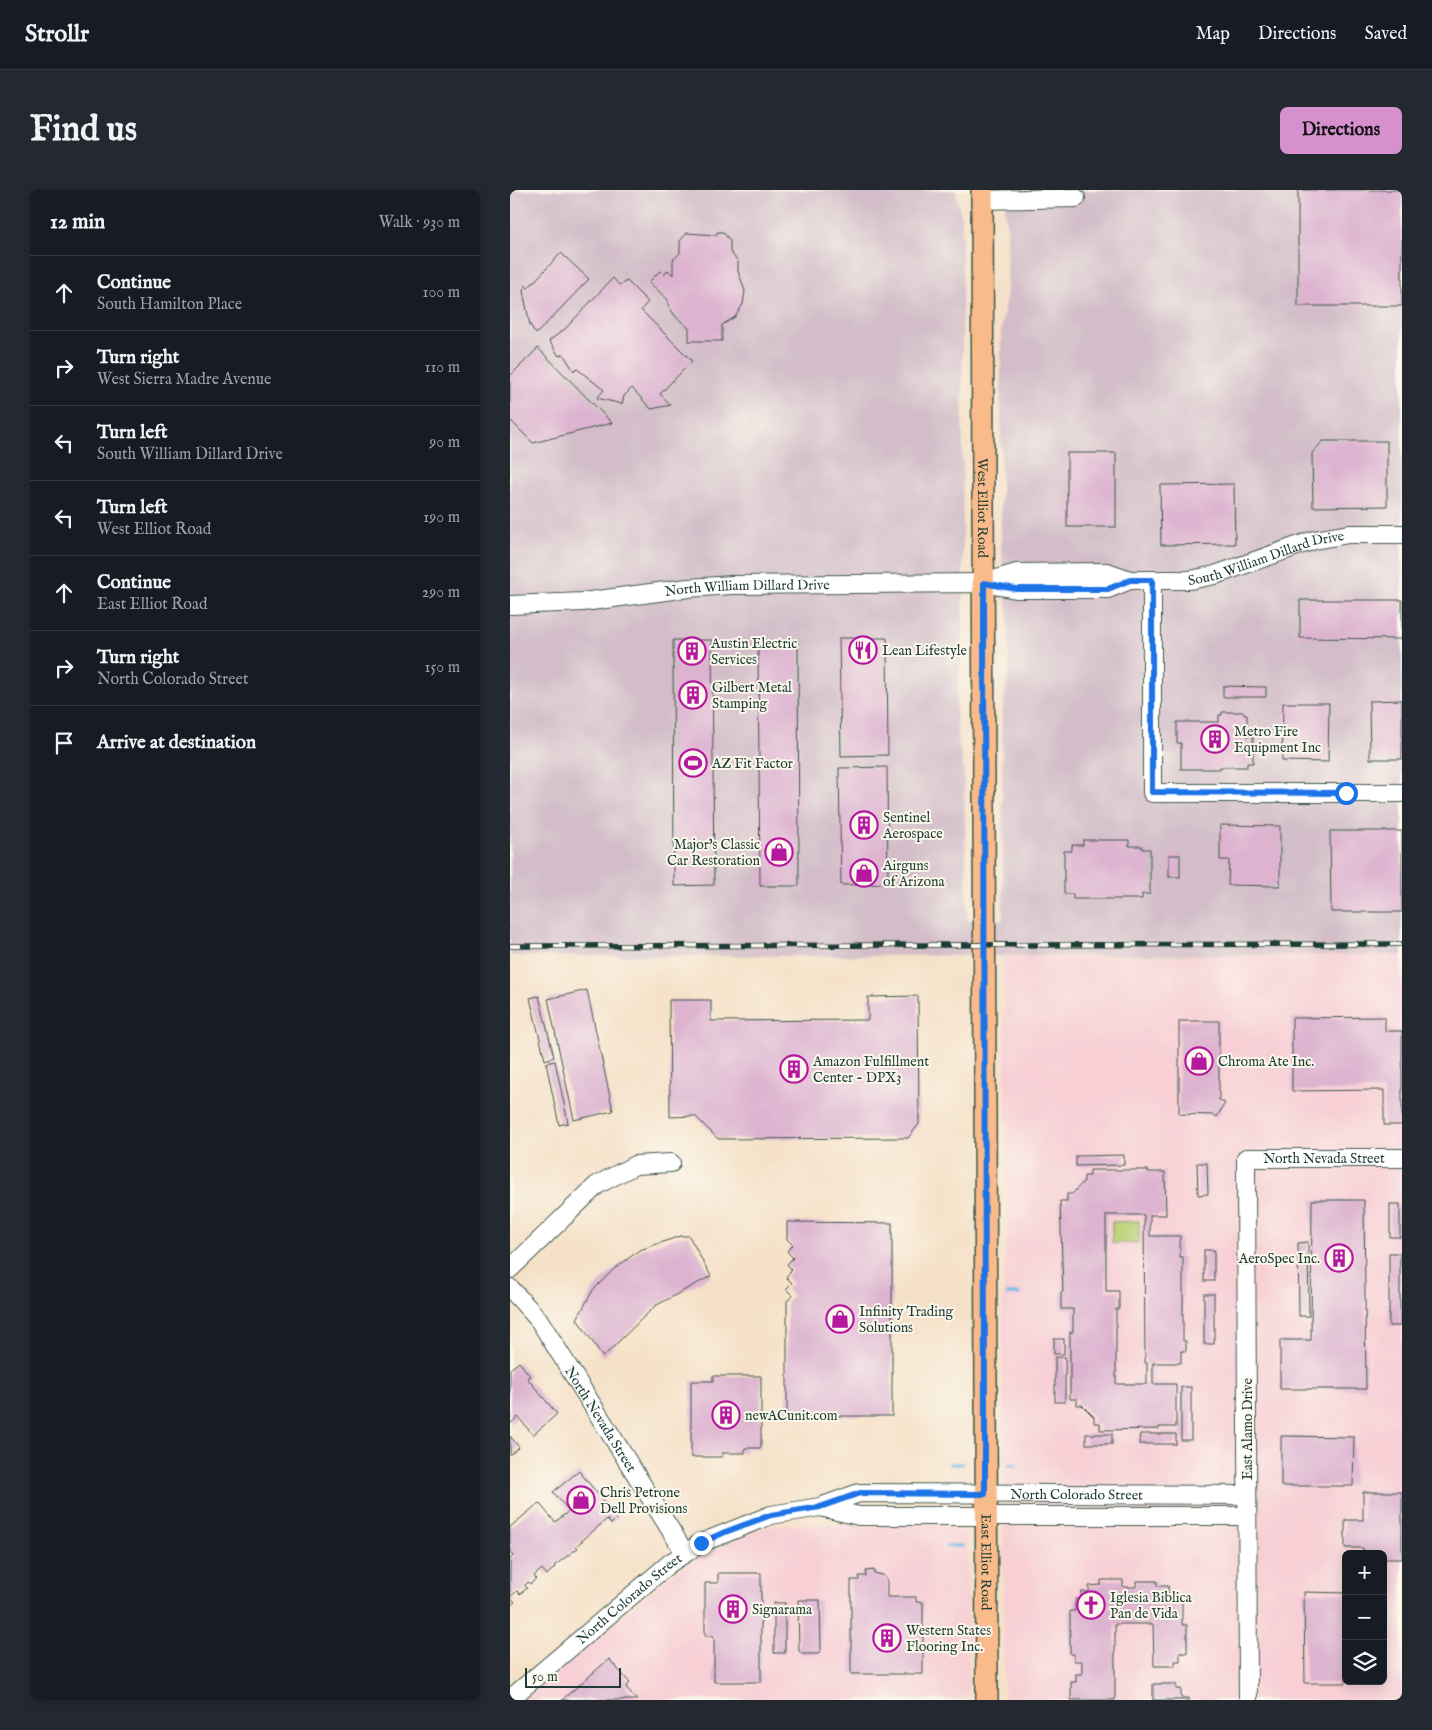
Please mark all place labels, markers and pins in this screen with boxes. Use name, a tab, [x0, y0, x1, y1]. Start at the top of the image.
place label: Austin Electric Services	[710, 635, 797, 669]
restaurant icon: Lean Lifestyle	[848, 635, 878, 665]
building icon: Austin Electric Services	[677, 636, 707, 666]
place label: Lean Lifestyle	[882, 642, 967, 660]
place label: Gilbert Metal Stamping	[712, 679, 792, 713]
building icon: Gilbert Metal Stamping	[678, 680, 708, 710]
place label: Metro Fire Equipment Inc	[1234, 723, 1321, 757]
building icon: Metro Fire Equipment Inc	[1200, 724, 1230, 754]
sports icon: AZ Fit Factor	[678, 748, 708, 778]
place label: AZ Fit Factor	[711, 755, 793, 773]
place label: Sentinel Aerospace	[882, 809, 943, 843]
building icon: Sentinel Aerospace	[849, 810, 879, 840]
place label: Major's Classic Car Restoration	[667, 836, 761, 870]
shop icon: Major's Classic Car Restoration	[764, 837, 794, 867]
place label: Airguns of Arizona	[882, 857, 945, 891]
shop icon: Airguns of Arizona	[849, 858, 879, 888]
shop icon: Chroma Ate Inc.	[1184, 1046, 1214, 1076]
place label: Amazon Fulfillment Center - DPX3	[812, 1053, 929, 1087]
place label: Chroma Ate Inc.	[1218, 1053, 1314, 1071]
building icon: Amazon Fulfillment Center - DPX3	[779, 1054, 809, 1084]
building icon: AeroSpec Inc.	[1324, 1243, 1354, 1273]
place label: AeroSpec Inc.	[1238, 1250, 1320, 1268]
place label: Infinity Trading Solutions	[859, 1303, 954, 1337]
shop icon: Infinity Trading Solutions	[825, 1304, 855, 1334]
building icon: newACunit.com	[711, 1400, 741, 1430]
place label: newACunit.com	[745, 1407, 838, 1425]
place label: Chris Petrone Dell Provisions	[600, 1484, 688, 1518]
shop icon: Chris Petrone Dell Provisions	[566, 1485, 596, 1515]
place label: Iglesia Biblica Pan de Vida	[1110, 1589, 1192, 1623]
church icon: Iglesia Biblica Pan de Vida	[1076, 1590, 1106, 1620]
building icon: Signarama	[718, 1594, 748, 1624]
place label: Signarama	[752, 1601, 813, 1619]
place label: Western States Flooring Inc.	[906, 1622, 991, 1656]
building icon: Western States Flooring Inc.	[872, 1623, 902, 1653]

